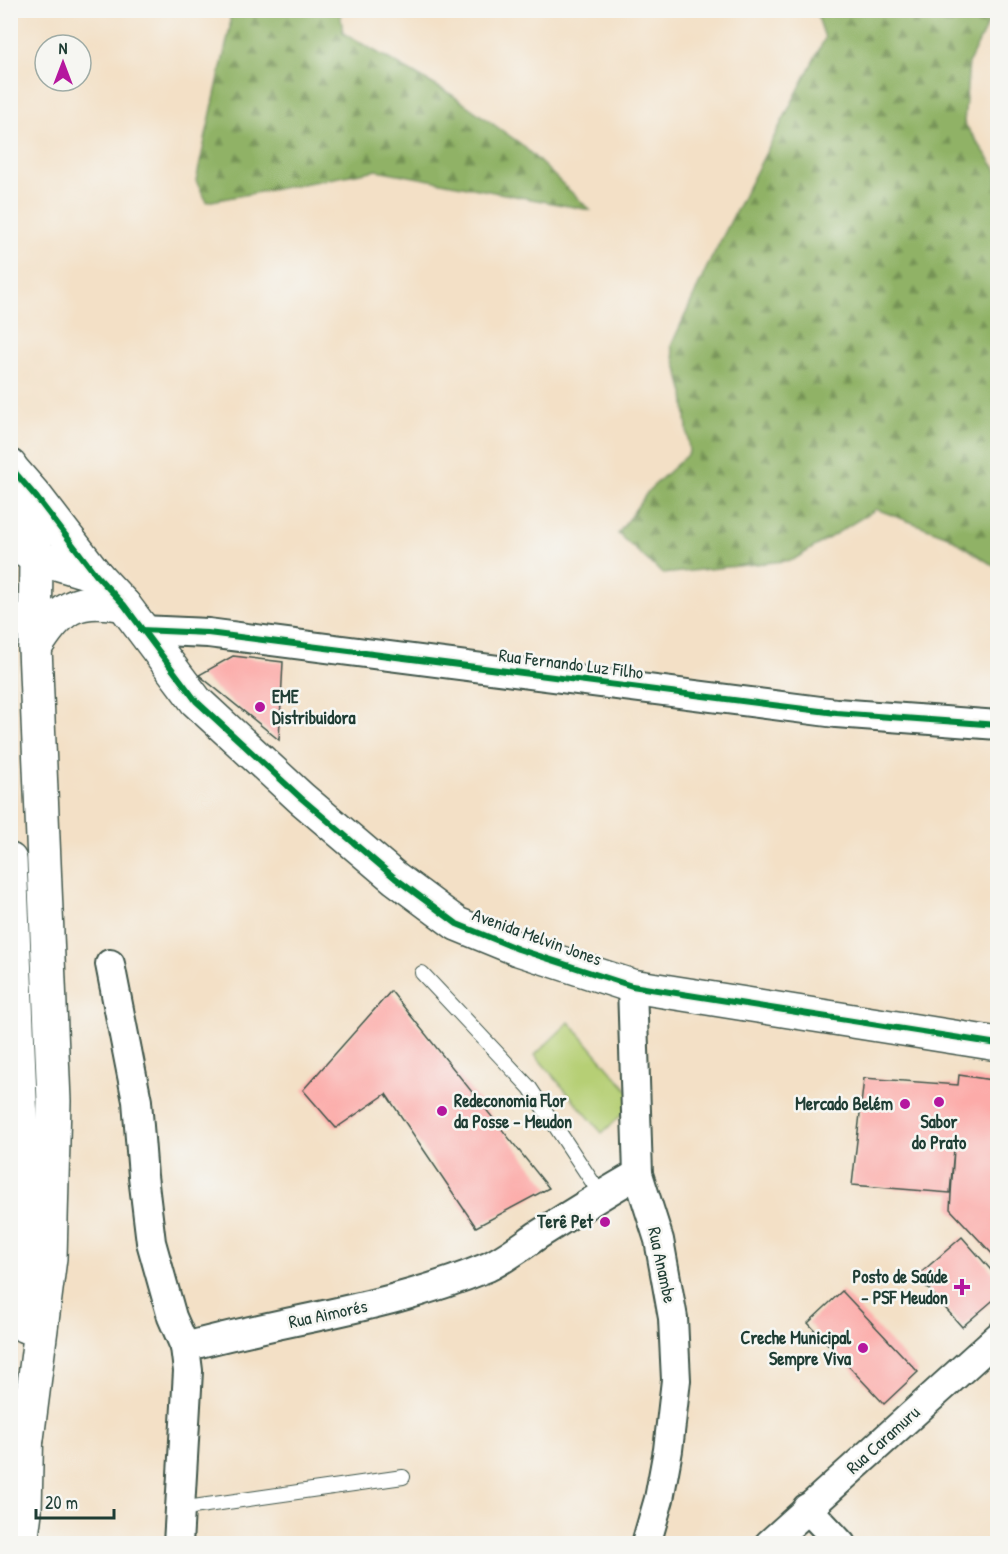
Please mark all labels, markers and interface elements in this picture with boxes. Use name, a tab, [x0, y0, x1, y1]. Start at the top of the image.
north arrow	[33, 33, 93, 93]
text: N	[59, 37, 68, 59]
street label: Rua Fernando Luz Filho	[497, 642, 645, 685]
place label: EME Distribuidora	[272, 684, 357, 730]
marker: EME Distribuidora	[253, 700, 267, 714]
street label: Avenida Melvin Jones	[469, 902, 605, 972]
place label: Redeconomia Flor da Posse - Meudon	[454, 1088, 572, 1134]
place label: Mercado Belém	[795, 1091, 893, 1116]
marker: Sabor do Prato	[932, 1095, 946, 1109]
marker: Mercado Belém	[898, 1097, 912, 1111]
marker: Redeconomia Flor da Posse - Meudon	[435, 1104, 449, 1118]
place label: Sabor do Prato	[912, 1109, 967, 1155]
place label: Terê Pet	[536, 1209, 594, 1234]
marker: Terê Pet	[598, 1215, 612, 1229]
street label: Rua Anambe	[642, 1224, 683, 1305]
place label: Posto de Saúde - PSF Meudon	[853, 1264, 949, 1310]
marker: Posto de Saúde - PSF Meudon	[953, 1278, 971, 1296]
street label: Rua Aimorés	[286, 1293, 370, 1334]
place label: Creche Municipal Sempre Viva	[741, 1325, 852, 1372]
marker: Creche Municipal Sempre Viva	[856, 1341, 870, 1355]
street label: Rua Caramuru	[840, 1400, 925, 1479]
scale bar	[36, 1482, 114, 1520]
text: 20 m	[45, 1490, 78, 1515]

